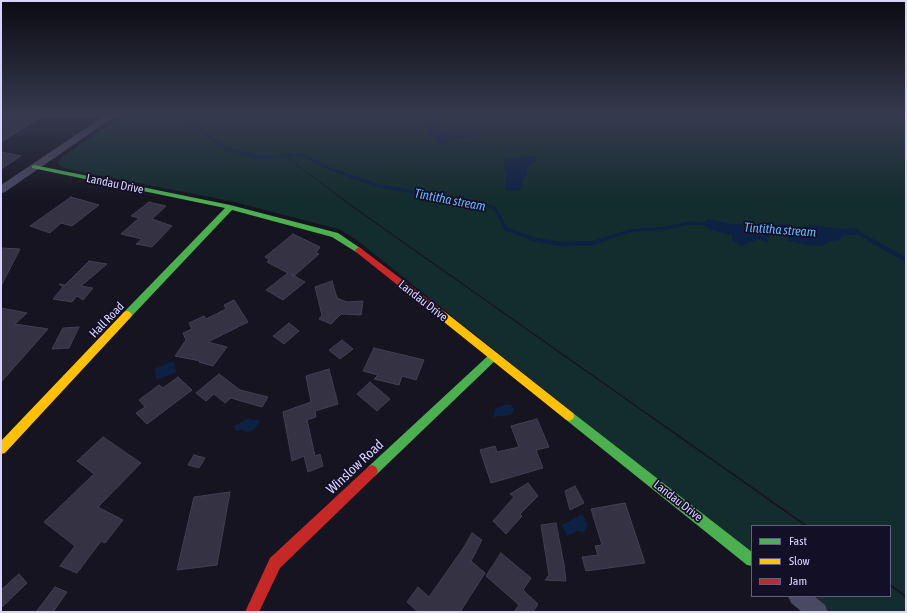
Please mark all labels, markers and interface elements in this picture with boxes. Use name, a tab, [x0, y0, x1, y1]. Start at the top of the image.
street label: Landau Drive	[85, 171, 145, 197]
water label: Tintitha stream	[413, 185, 487, 215]
water label: Tintitha stream	[743, 220, 817, 240]
street label: Landau Drive	[396, 277, 450, 325]
street label: Hall Road	[87, 299, 127, 341]
street label: Winslow Road	[323, 436, 387, 498]
street label: Landau Drive	[651, 477, 705, 525]
legend	[751, 525, 891, 597]
text: Fast	[789, 534, 807, 548]
text: Slow	[789, 554, 810, 568]
text: Jam	[789, 574, 807, 588]

